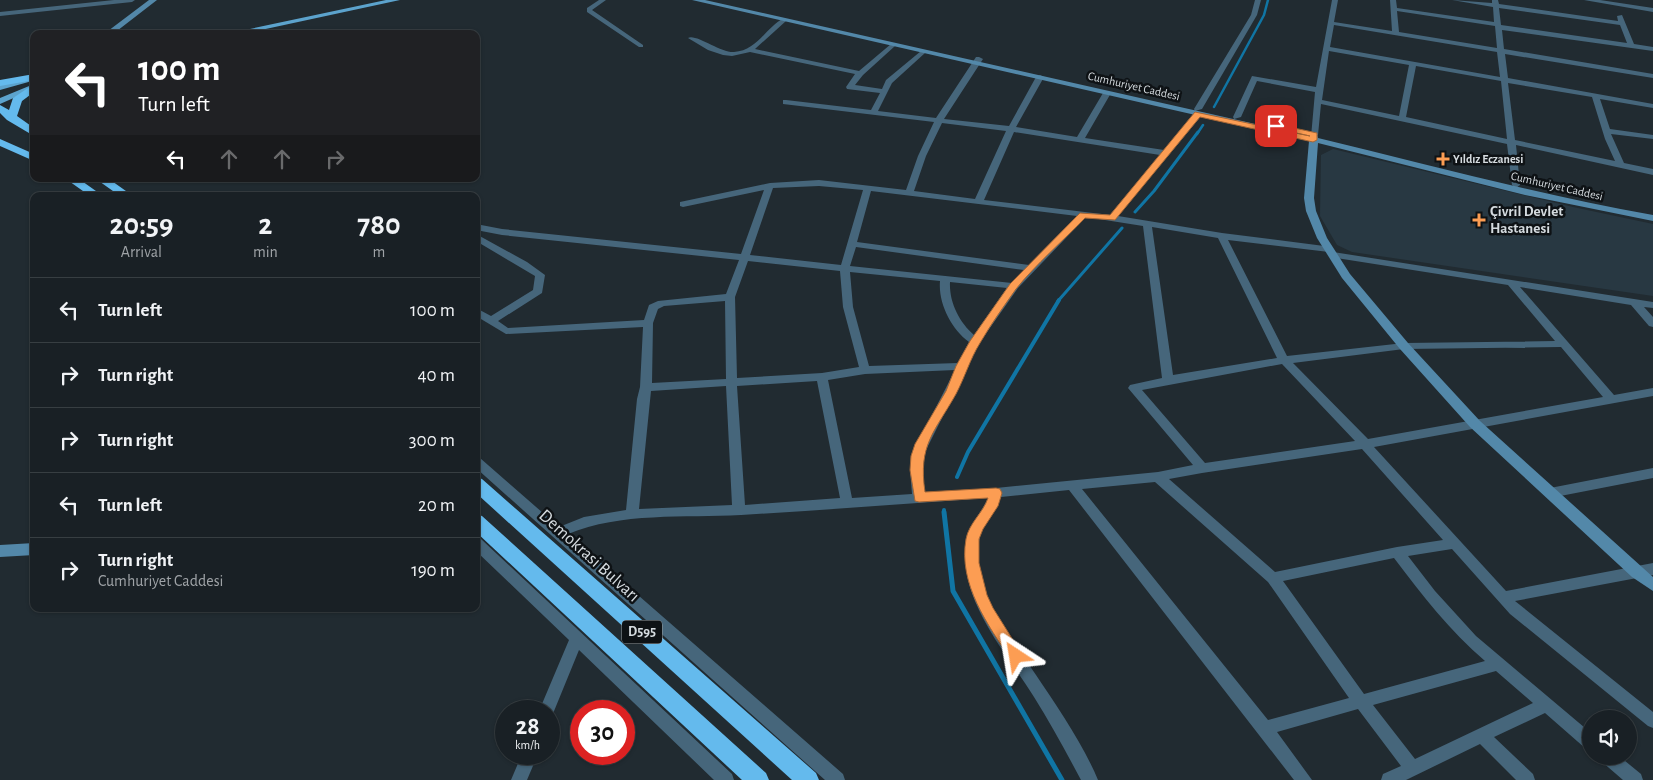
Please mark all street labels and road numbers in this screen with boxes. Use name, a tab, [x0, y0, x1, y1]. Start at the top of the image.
street label: Cumhuriyet Caddesi	[1087, 70, 1181, 103]
street label: Cumhuriyet Caddesi	[1510, 170, 1604, 203]
street label: Demokrasi Bulvarı	[535, 506, 643, 606]
road number: D595	[622, 620, 662, 644]

